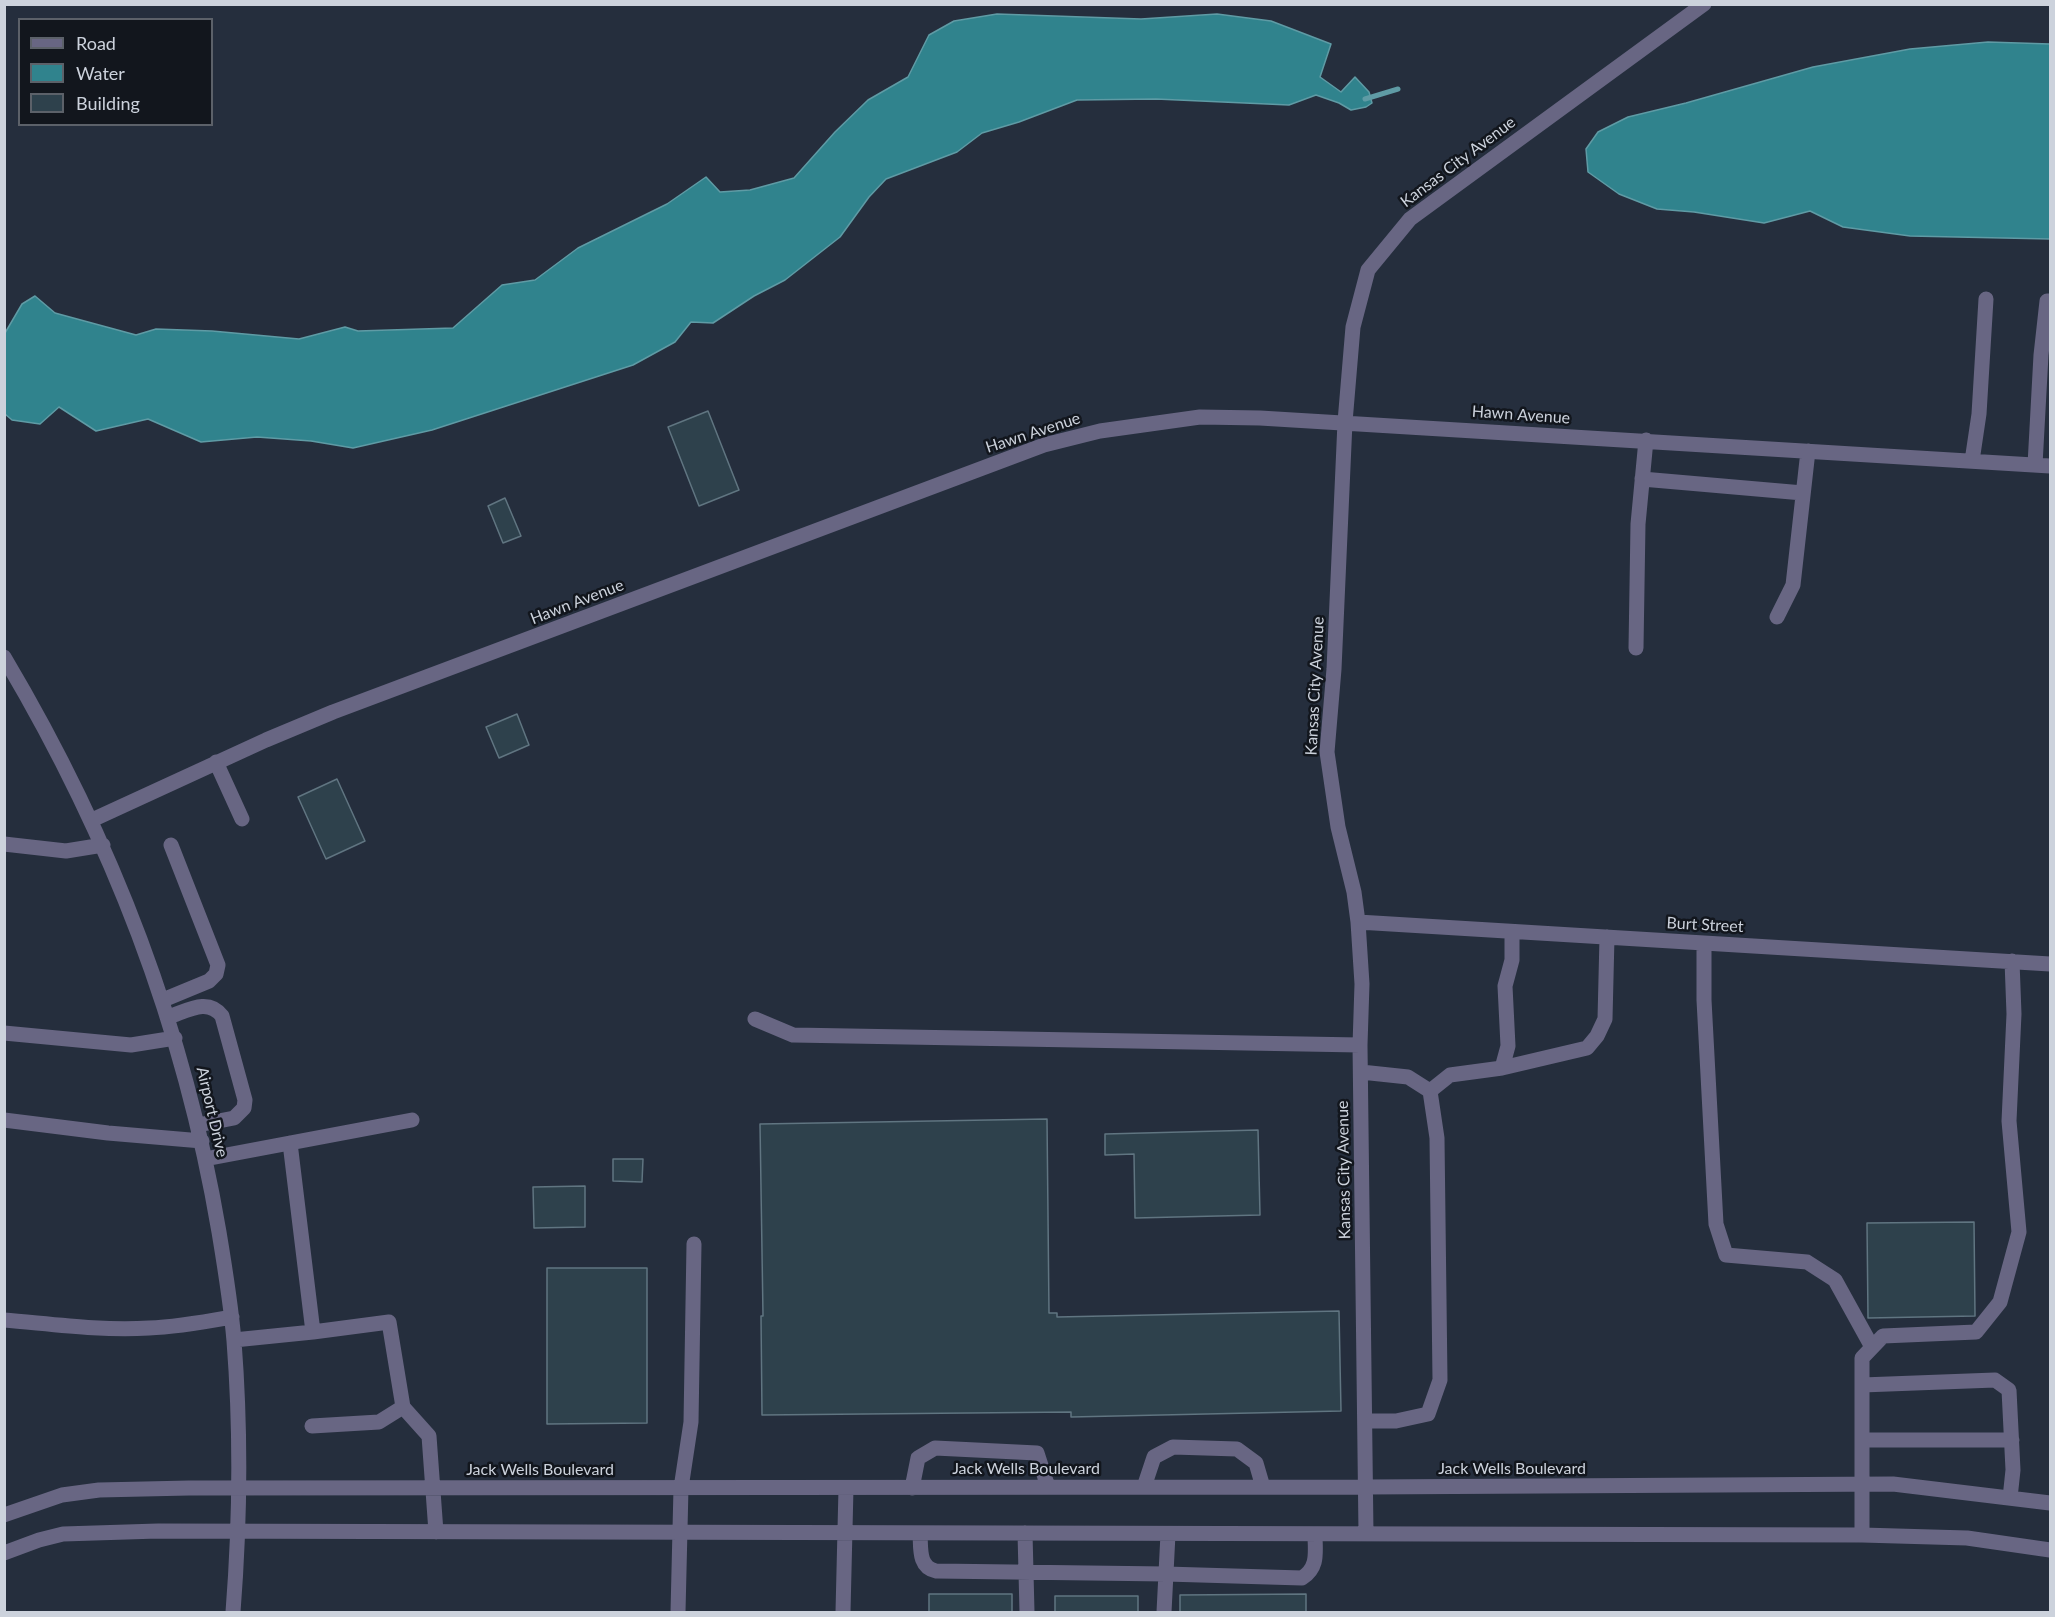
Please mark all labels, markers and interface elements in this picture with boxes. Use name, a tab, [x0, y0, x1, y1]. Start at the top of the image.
legend	[18, 18, 213, 126]
text: Road	[76, 32, 116, 54]
text: Water	[76, 62, 125, 84]
text: Building	[76, 92, 140, 114]
street label: Kansas City Avenue	[1397, 113, 1519, 211]
street label: Hawn Avenue	[1471, 402, 1571, 428]
street label: Hawn Avenue	[983, 409, 1083, 457]
street label: Hawn Avenue	[528, 575, 626, 629]
street label: Kansas City Avenue	[1302, 616, 1328, 756]
street label: Burt Street	[1666, 913, 1744, 937]
street label: Airport Drive	[192, 1065, 232, 1159]
street label: Kansas City Avenue	[1333, 1100, 1355, 1240]
street label: Jack Wells Boulevard	[952, 1459, 1100, 1479]
street label: Jack Wells Boulevard	[1438, 1459, 1586, 1479]
street label: Jack Wells Boulevard	[466, 1460, 614, 1480]

